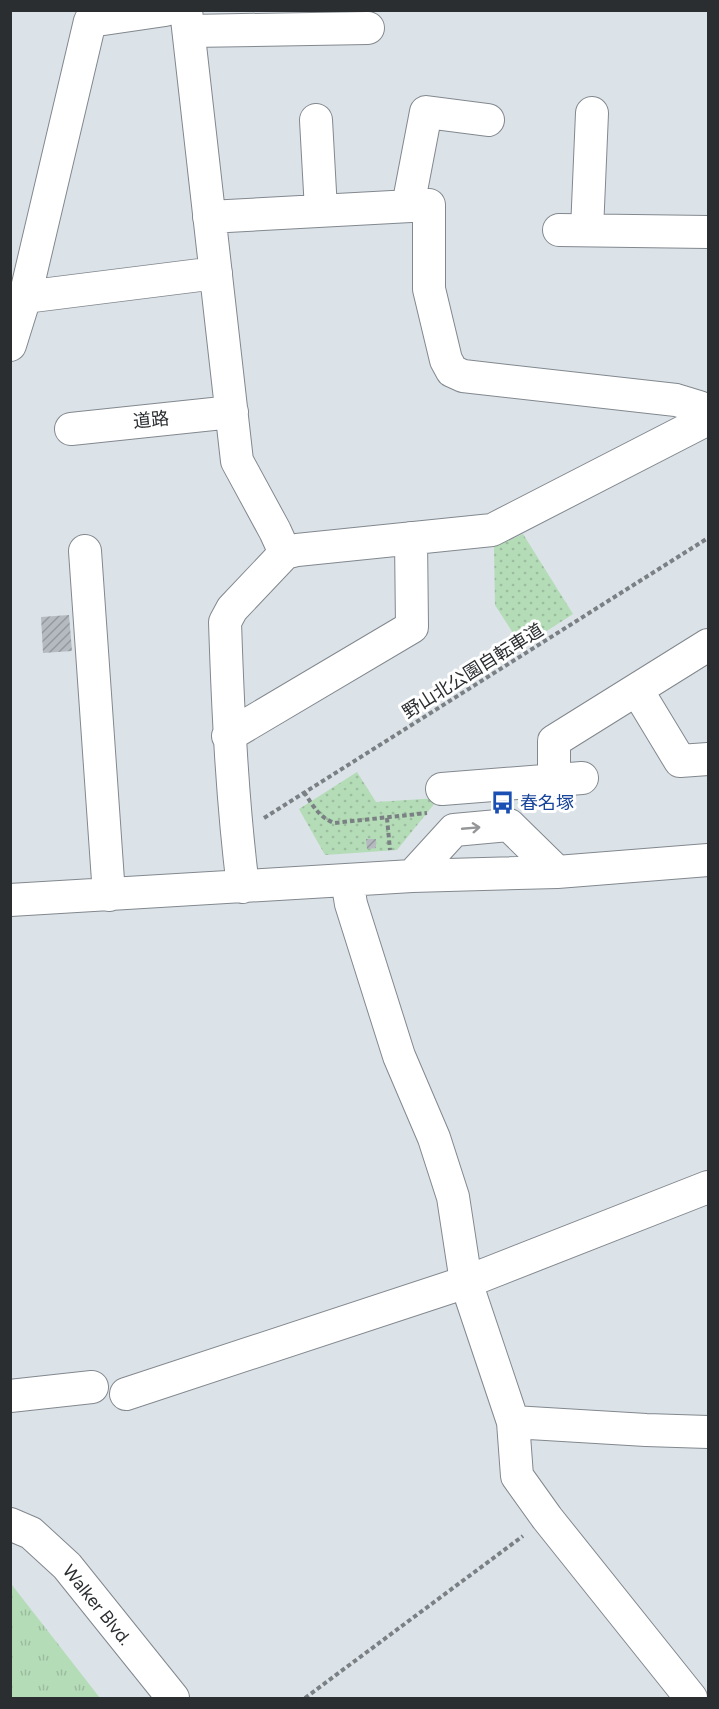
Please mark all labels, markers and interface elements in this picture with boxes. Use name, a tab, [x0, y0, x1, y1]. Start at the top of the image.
street label: 道路	[132, 407, 170, 433]
street label: 野山北公園自転車道	[398, 619, 548, 723]
bus stop icon: 春名塚	[489, 790, 515, 816]
place label: 春名塚	[520, 792, 574, 814]
one-way arrow	[460, 822, 480, 833]
street label: Walker Blvd.	[58, 1560, 136, 1650]

